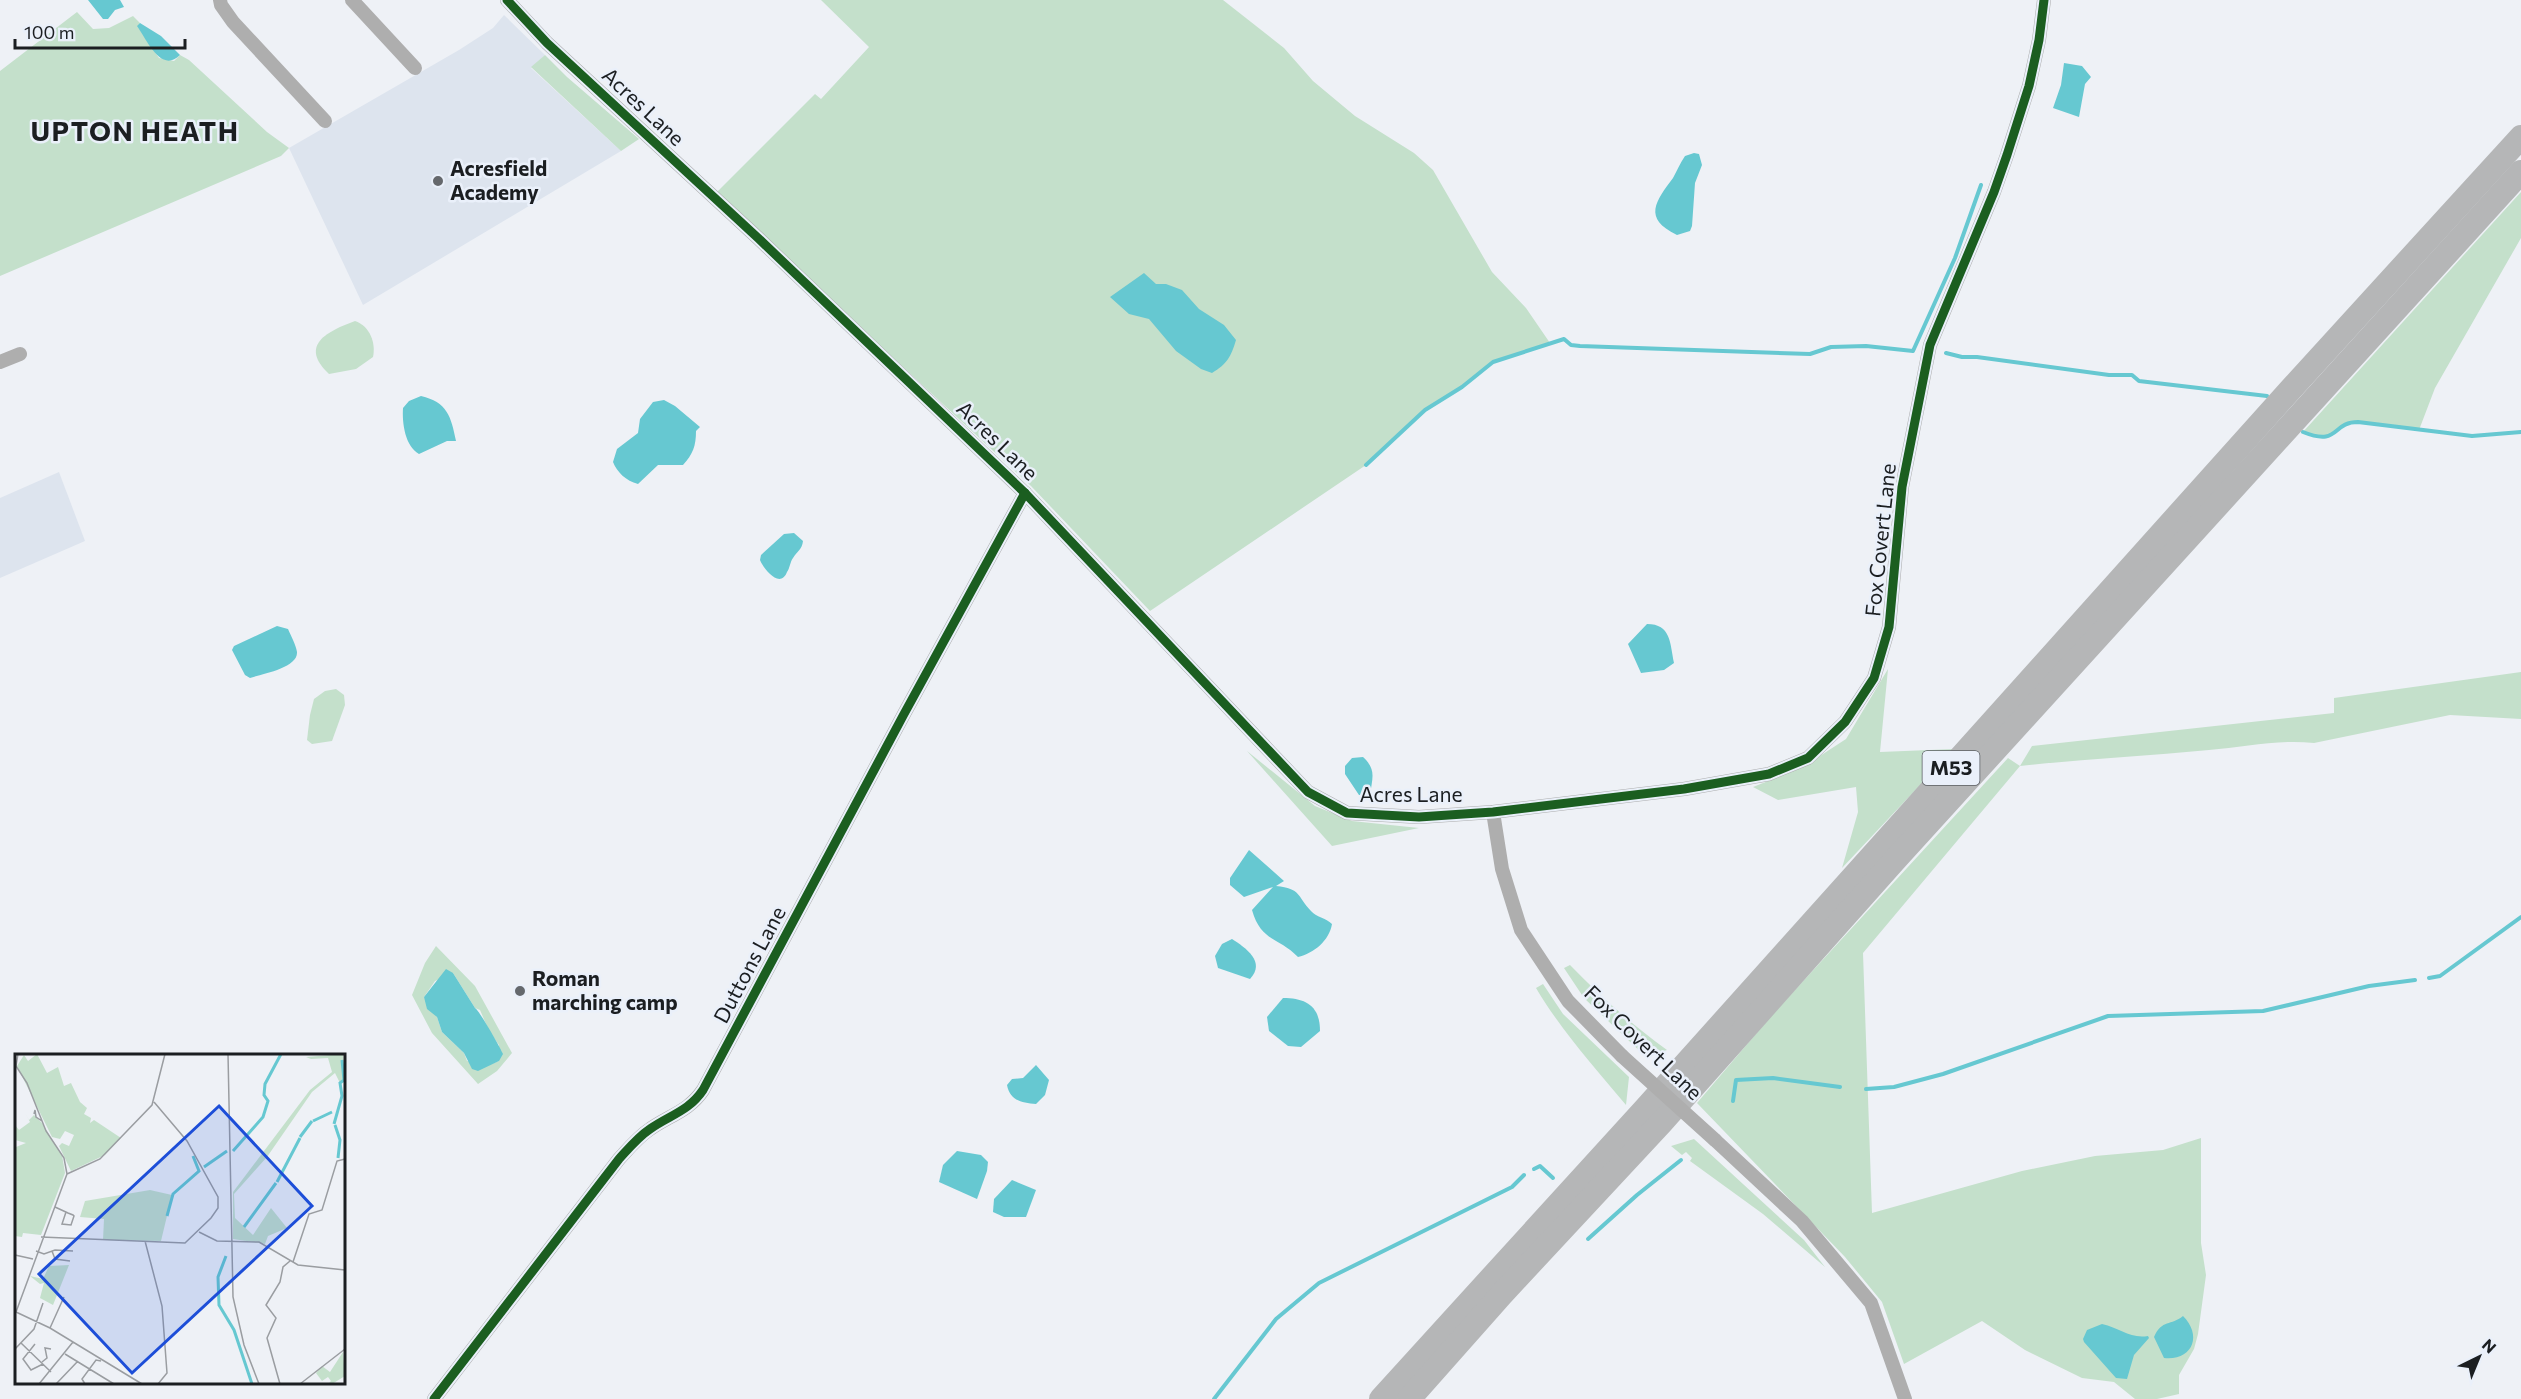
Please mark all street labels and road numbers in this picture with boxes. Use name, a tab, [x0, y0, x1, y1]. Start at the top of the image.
street label: Acres Lane	[598, 62, 690, 150]
street label: Acres Lane	[952, 395, 1044, 485]
street label: Fox Covert Lane	[1859, 462, 1900, 618]
road number: M53	[1922, 751, 1980, 785]
street label: Acres Lane	[1359, 781, 1463, 806]
street label: Duttons Lane	[707, 902, 790, 1027]
street label: Fox Covert Lane	[1580, 979, 1708, 1104]

